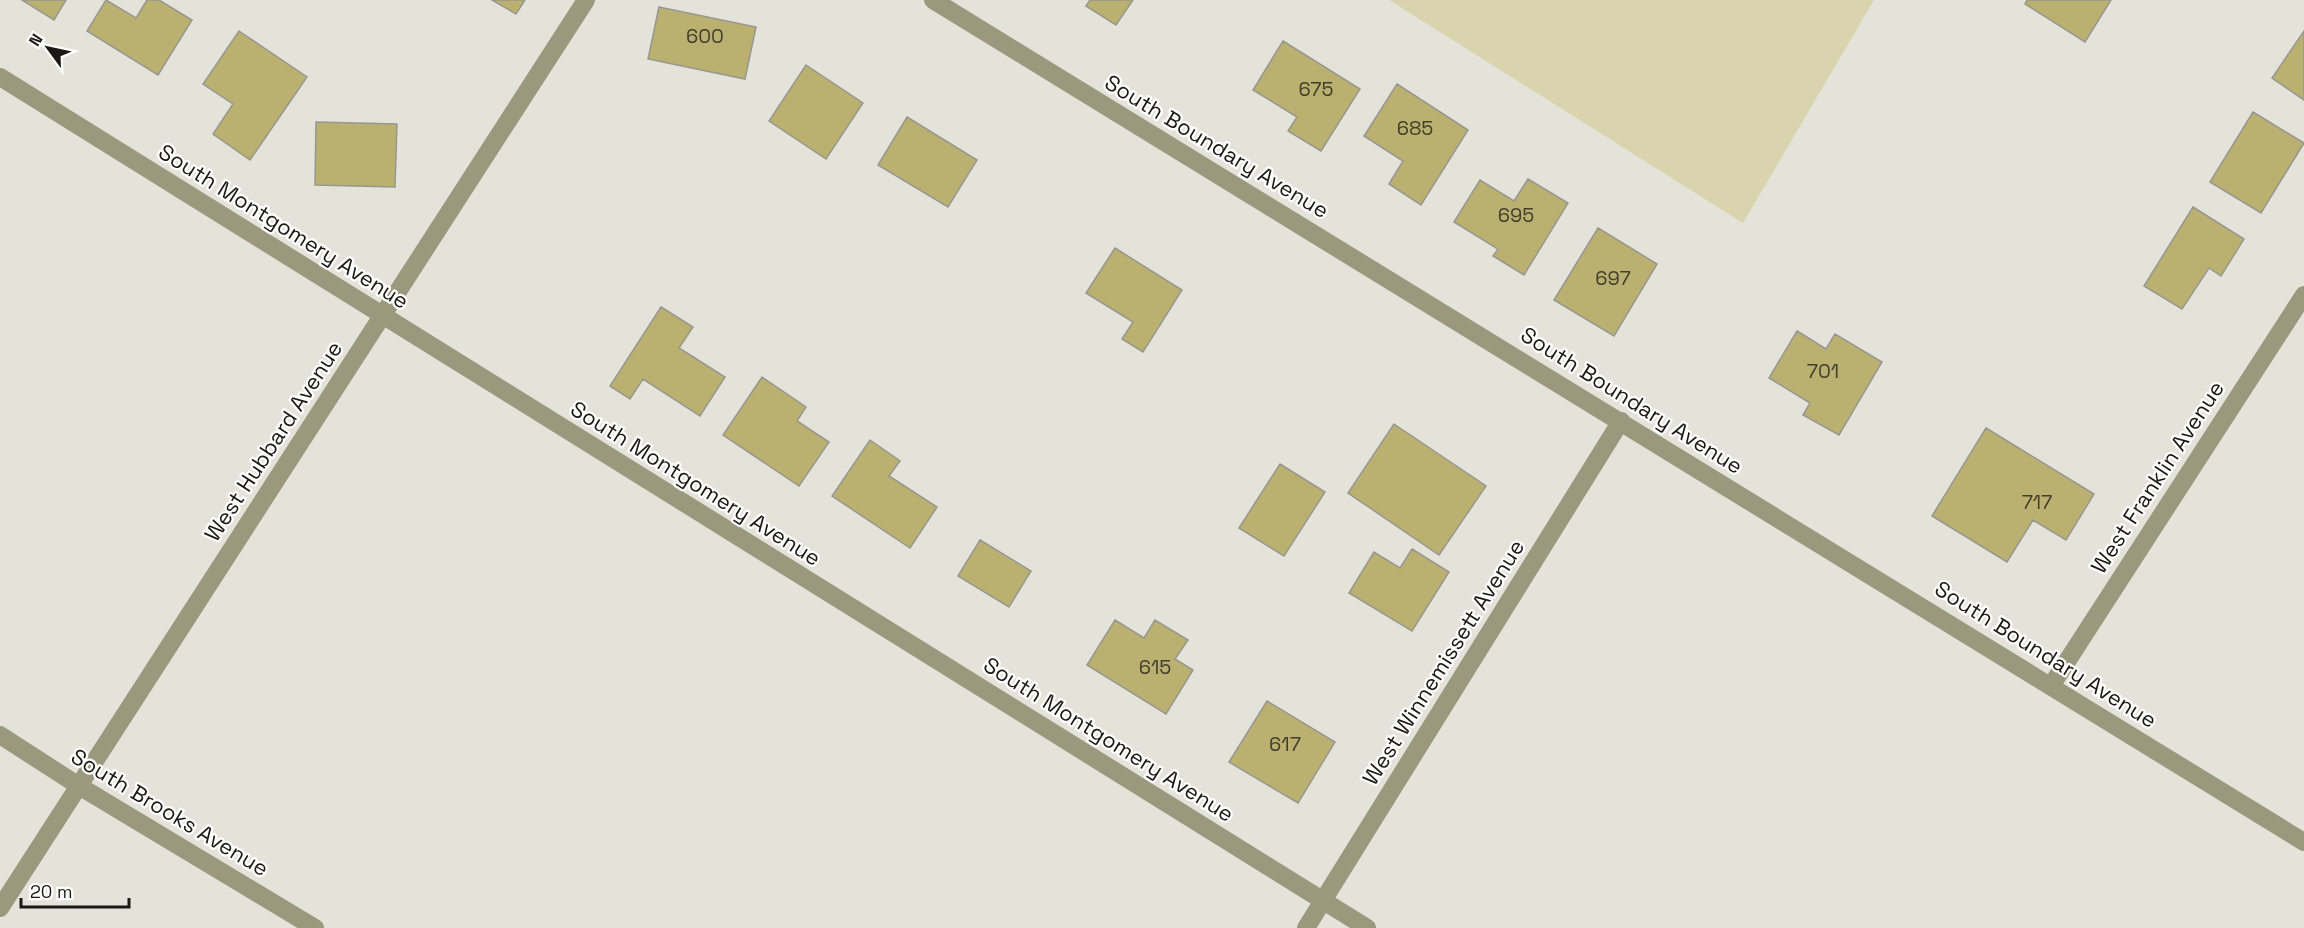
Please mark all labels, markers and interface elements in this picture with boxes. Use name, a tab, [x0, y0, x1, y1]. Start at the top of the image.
north arrow	[18, 18, 78, 78]
house number: 600	[686, 23, 724, 49]
text: N	[24, 30, 48, 50]
street label: South Boundary Avenue	[1100, 68, 1334, 224]
house number: 675	[1298, 76, 1334, 102]
house number: 685	[1397, 115, 1433, 141]
street label: South Montgomery Avenue	[154, 137, 414, 315]
house number: 695	[1498, 202, 1534, 228]
house number: 697	[1595, 265, 1631, 291]
street label: South Boundary Avenue	[1516, 320, 1748, 480]
street label: West Hubbard Avenue	[198, 336, 348, 546]
house number: 701	[1807, 358, 1839, 384]
street label: West Franklin Avenue	[2084, 375, 2230, 579]
street label: South Montgomery Avenue	[566, 394, 826, 572]
house number: 717	[2022, 489, 2052, 515]
street label: West Winnemissett Avenue	[1356, 534, 1530, 790]
street label: South Boundary Avenue	[1930, 574, 2162, 734]
street label: South Montgomery Avenue	[979, 650, 1239, 828]
house number: 615	[1139, 654, 1171, 680]
house number: 617	[1269, 731, 1301, 757]
street label: South Brooks Avenue	[66, 742, 274, 882]
scale bar	[21, 871, 129, 909]
text: 20 m	[30, 880, 73, 903]

